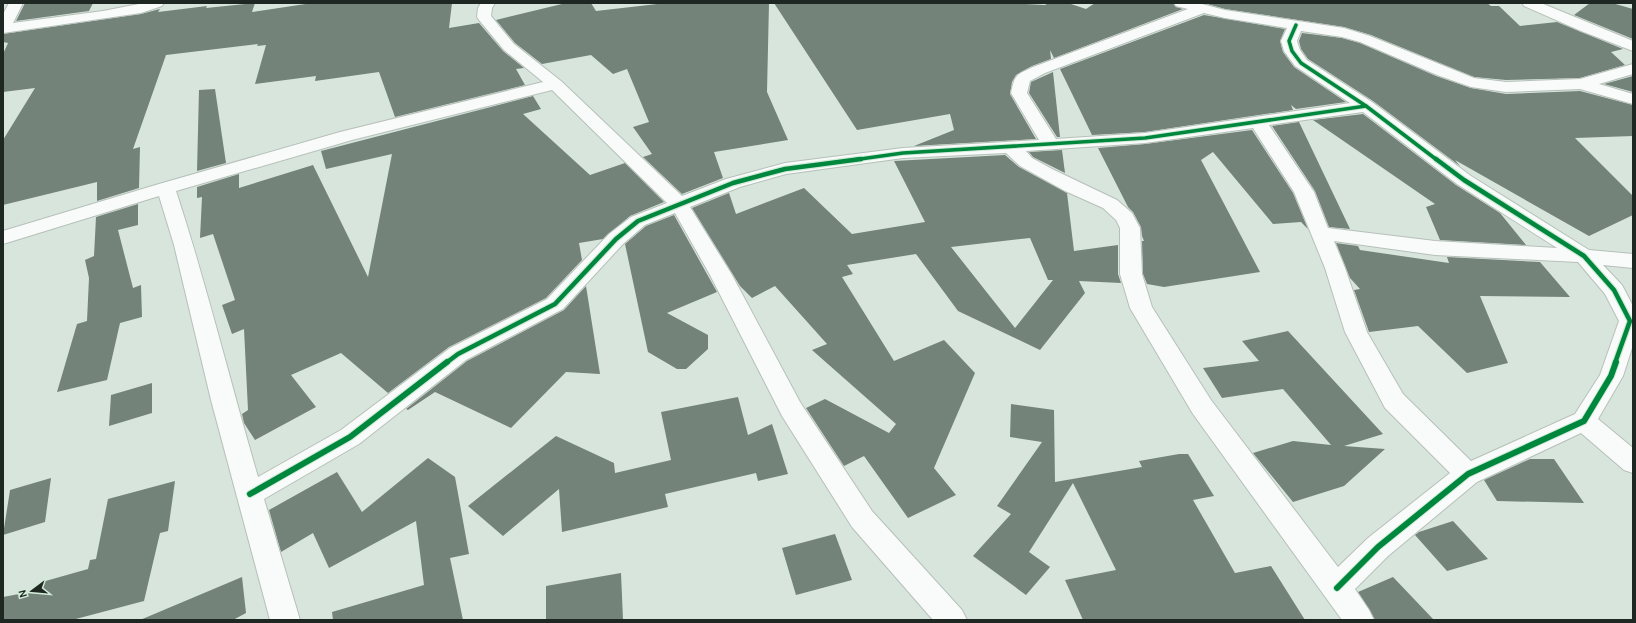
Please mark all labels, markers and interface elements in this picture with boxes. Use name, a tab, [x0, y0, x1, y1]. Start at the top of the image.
north arrow	[12, 571, 52, 611]
text: N	[16, 588, 30, 599]

